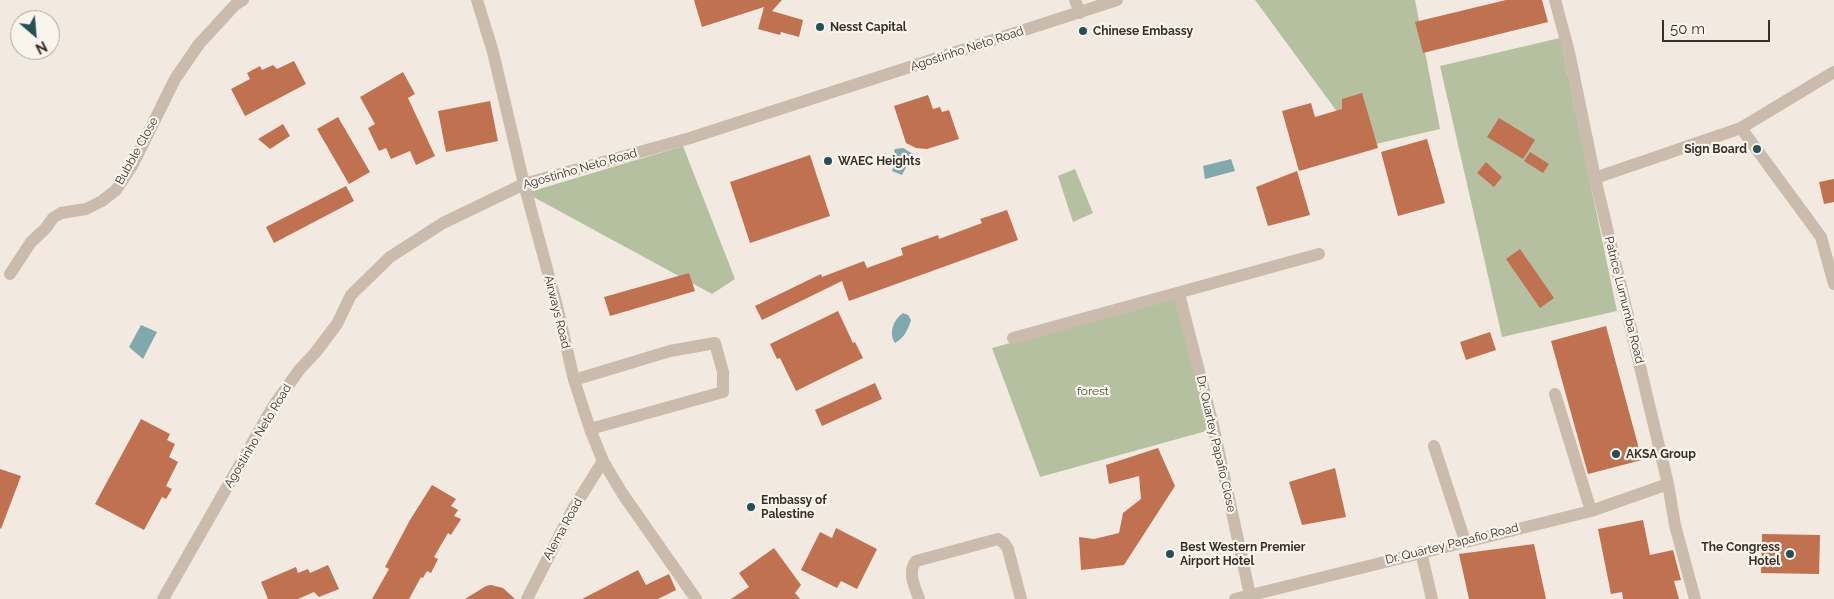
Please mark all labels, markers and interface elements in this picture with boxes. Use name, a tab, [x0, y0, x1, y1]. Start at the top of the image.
north arrow	[10, 10, 60, 60]
scale bar	[1664, 10, 1772, 42]
place label: Nesst Capital	[830, 20, 907, 34]
text: 50 m	[1670, 20, 1705, 38]
marker: Nesst Capital	[814, 21, 826, 33]
street label: Agostinho Neto Road	[909, 24, 1025, 74]
place label: Chinese Embassy	[1093, 24, 1193, 38]
marker: Chinese Embassy	[1077, 25, 1089, 37]
text: N	[33, 38, 50, 57]
street label: Bubble Close	[113, 115, 161, 187]
place label: Sign Board	[1684, 142, 1747, 156]
marker: Sign Board	[1751, 143, 1763, 155]
street label: Agostinho Neto Road	[521, 146, 639, 192]
place label: WAEC Heights	[838, 154, 921, 168]
marker: WAEC Heights	[822, 155, 834, 167]
street label: Patrice Lumumba Road	[1601, 235, 1647, 365]
street label: Airways Road	[541, 274, 573, 350]
street label: Dr. Quartey Papafio Close	[1193, 374, 1239, 514]
street label: Agostinho Neto Road	[221, 382, 295, 490]
park label: forest	[1077, 384, 1109, 398]
place label: AKSA Group	[1626, 447, 1696, 461]
marker: AKSA Group	[1610, 448, 1622, 460]
place label: Embassy of Palestine	[761, 493, 827, 521]
street label: Alema Road	[540, 496, 586, 562]
marker: Embassy of Palestine	[745, 501, 757, 513]
street label: Dr. Quartey Papafio Road	[1384, 520, 1520, 568]
place label: Best Western Premier Airport Hotel	[1180, 540, 1305, 568]
place label: The Congress Hotel	[1701, 540, 1780, 568]
marker: Best Western Premier Airport Hotel	[1164, 548, 1176, 560]
marker: The Congress Hotel	[1784, 548, 1796, 560]

